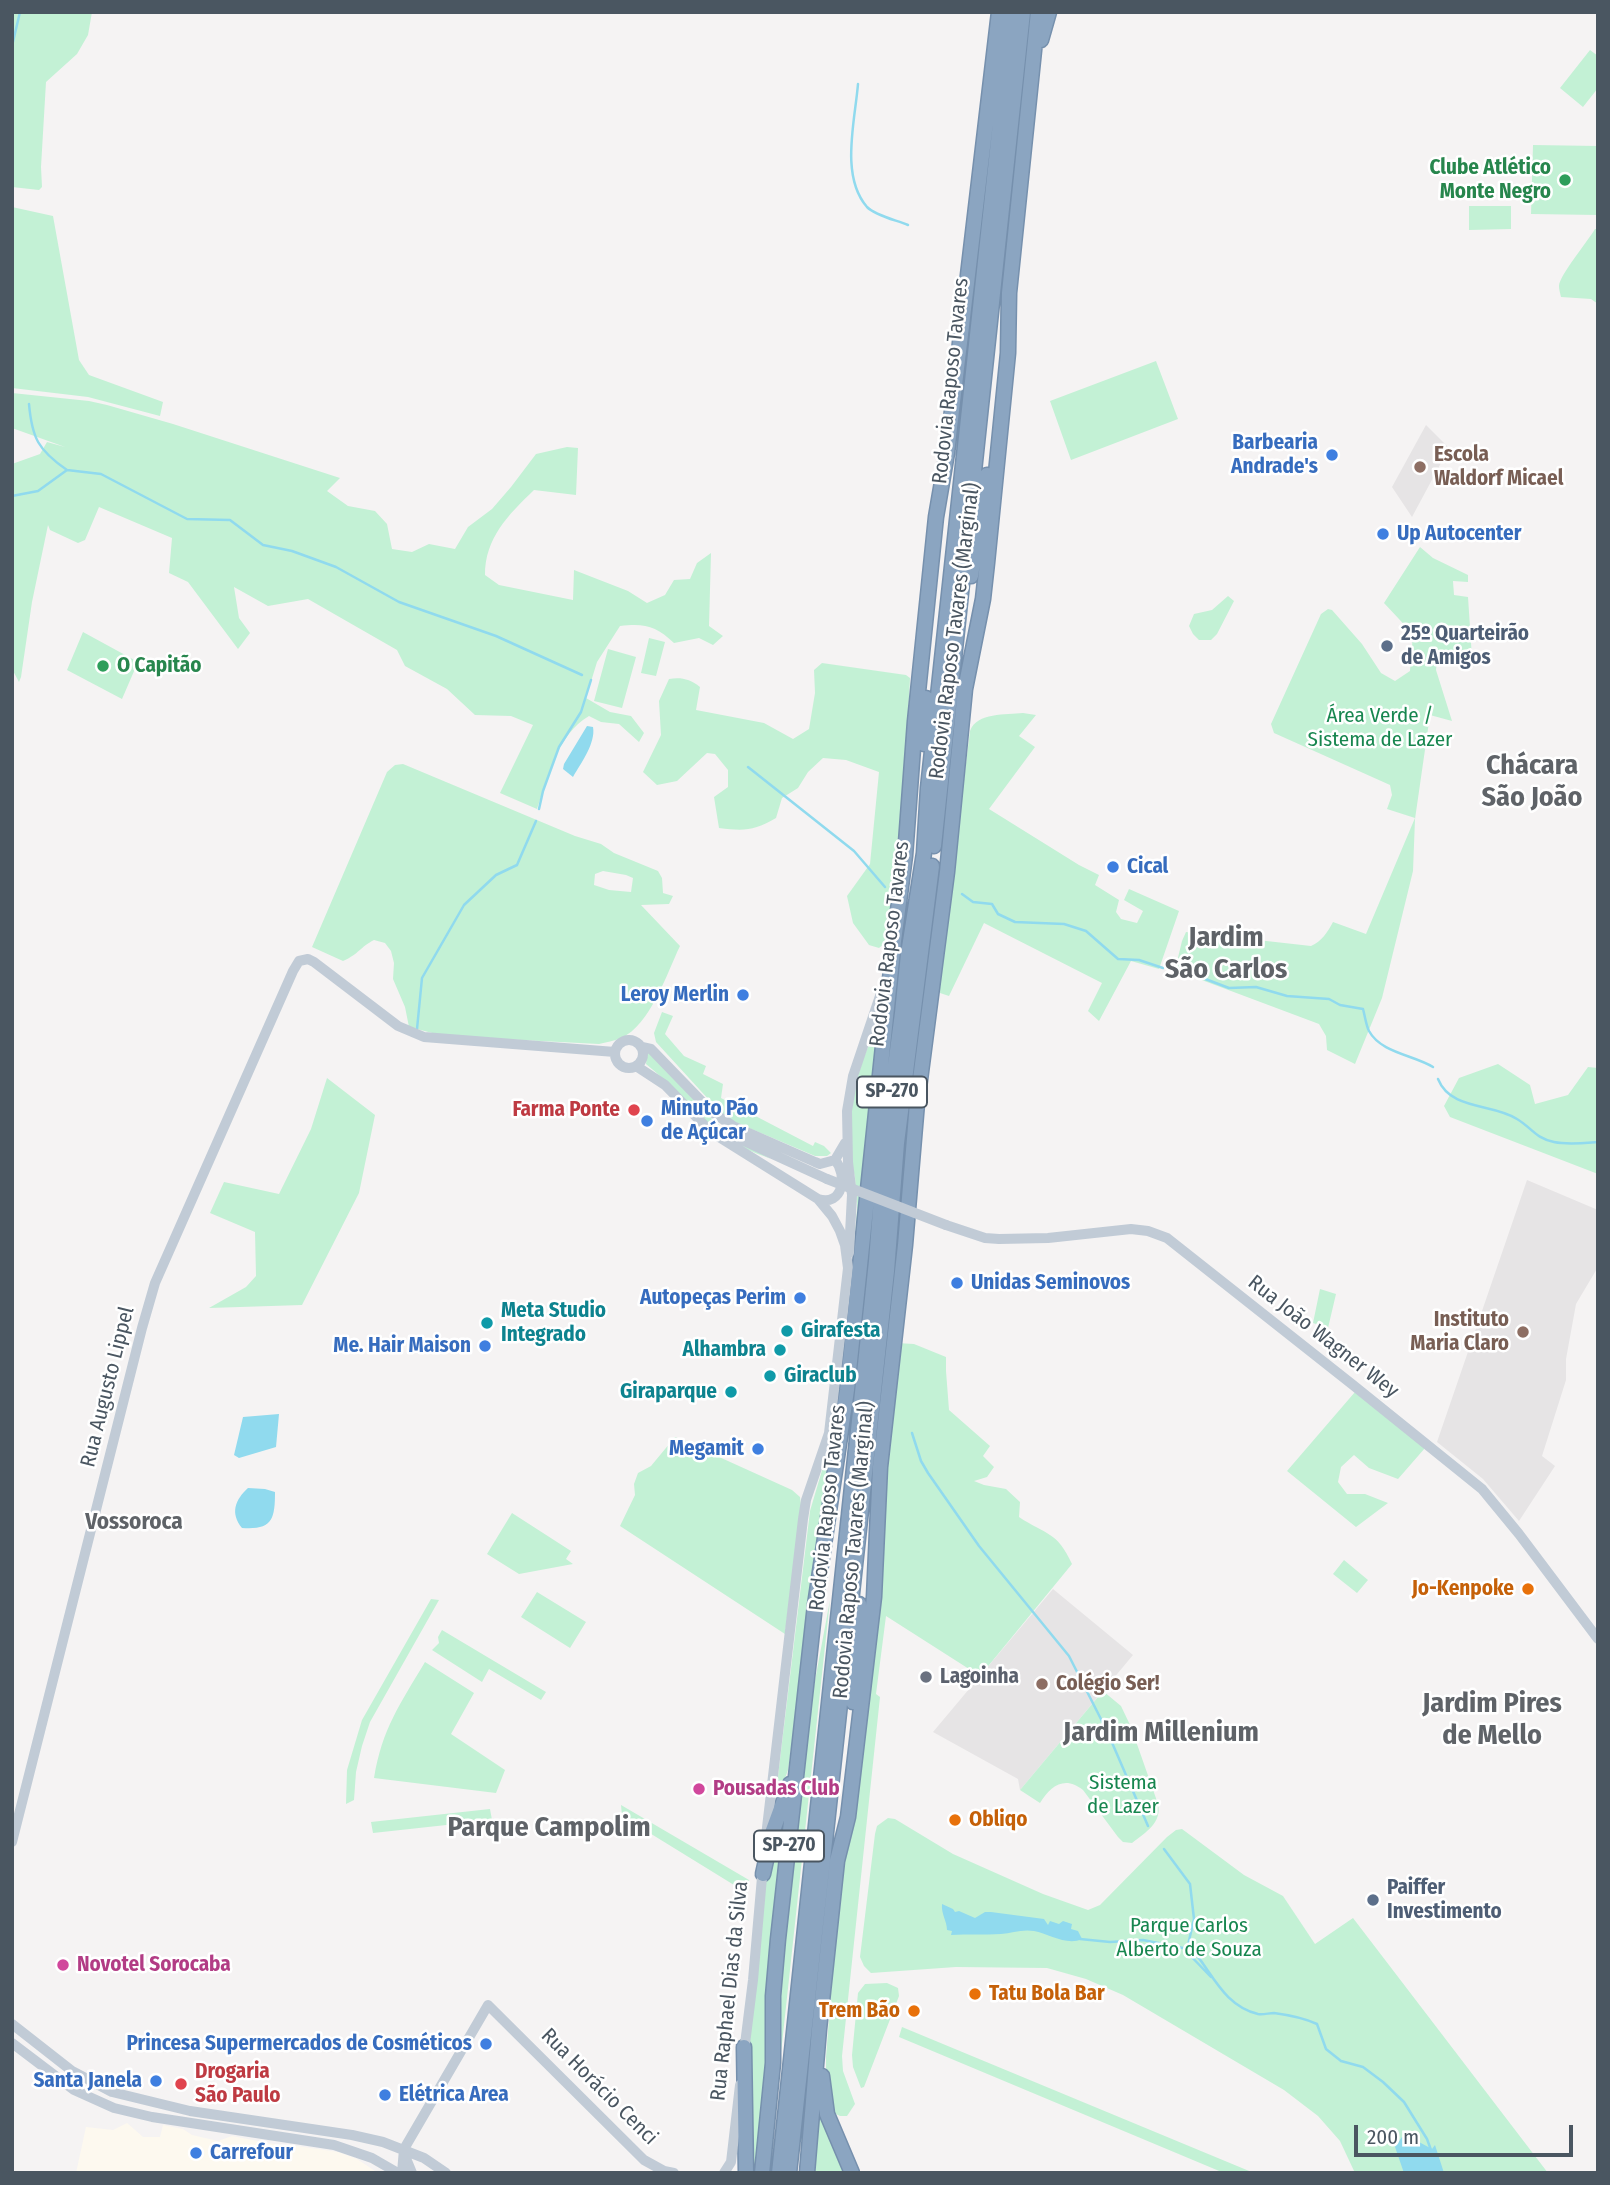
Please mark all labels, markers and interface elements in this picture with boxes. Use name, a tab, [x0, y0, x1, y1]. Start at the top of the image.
place label: Clube Atlético Monte Negro	[1430, 155, 1551, 205]
marker: Clube Atlético Monte Negro	[1557, 172, 1573, 188]
street label: Rodovia Raposo Tavares	[928, 277, 974, 485]
place label: Barbearia Andrade's	[1231, 430, 1318, 480]
place label: Escola Waldorf Micael	[1434, 442, 1563, 492]
marker: Barbearia Andrade's	[1324, 447, 1340, 463]
marker: Escola Waldorf Micael	[1412, 459, 1428, 475]
street label: Rodovia Raposo Tavares (Marginal)	[924, 481, 986, 781]
place label: Up Autocenter	[1397, 521, 1521, 547]
marker: Up Autocenter	[1375, 526, 1391, 542]
place label: 25º Quarteirão de Amigos	[1401, 621, 1529, 671]
marker: 25º Quarteirão de Amigos	[1379, 638, 1395, 654]
place label: O Capitão	[117, 653, 202, 679]
marker: O Capitão	[95, 658, 111, 674]
park label: Área Verde / Sistema de Lazer	[1308, 703, 1452, 753]
district label: Chácara São João	[1482, 749, 1582, 815]
street label: Rodovia Raposo Tavares	[865, 840, 915, 1048]
place label: Cical	[1127, 854, 1168, 880]
marker: Cical	[1105, 859, 1121, 875]
district label: Jardim São Carlos	[1165, 921, 1287, 987]
place label: Leroy Merlin	[621, 982, 729, 1008]
marker: Leroy Merlin	[735, 987, 751, 1003]
road number: SP-270	[857, 1076, 927, 1108]
place label: Minuto Pão de Açúcar	[661, 1096, 758, 1146]
place label: Farma Ponte	[512, 1097, 620, 1123]
marker: Farma Ponte	[626, 1102, 642, 1118]
marker: Minuto Pão de Açúcar	[639, 1113, 655, 1129]
place label: Unidas Seminovos	[971, 1270, 1130, 1296]
street label: Rua João Wagner Wey	[1243, 1270, 1403, 1404]
marker: Unidas Seminovos	[949, 1275, 965, 1291]
place label: Autopeças Perim	[640, 1285, 786, 1311]
marker: Autopeças Perim	[792, 1290, 808, 1306]
place label: Meta Studio Integrado	[501, 1298, 606, 1348]
street label: Rua Augusto Lippel	[76, 1304, 140, 1470]
place label: Instituto Maria Claro	[1410, 1307, 1509, 1357]
marker: Meta Studio Integrado	[479, 1315, 495, 1331]
place label: Girafesta	[801, 1318, 881, 1344]
marker: Girafesta	[779, 1323, 795, 1339]
marker: Instituto Maria Claro	[1515, 1324, 1531, 1340]
place label: Me. Hair Maison	[333, 1333, 471, 1359]
place label: Alhambra	[682, 1337, 766, 1363]
marker: Me. Hair Maison	[477, 1338, 493, 1354]
marker: Alhambra	[772, 1342, 788, 1358]
place label: Giraclub	[784, 1363, 857, 1389]
marker: Giraclub	[762, 1368, 778, 1384]
place label: Giraparque	[620, 1379, 717, 1405]
marker: Giraparque	[723, 1384, 739, 1400]
street label: Rodovia Raposo Tavares (Marginal)	[828, 1400, 880, 1700]
street label: Rodovia Raposo Tavares	[805, 1404, 851, 1612]
place label: Megamit	[669, 1436, 744, 1462]
marker: Megamit	[750, 1441, 766, 1457]
district label: Vossoroca	[85, 1509, 183, 1537]
place label: Jo-Kenpoke	[1412, 1576, 1514, 1602]
marker: Jo-Kenpoke	[1520, 1581, 1536, 1597]
place label: Lagoinha	[940, 1664, 1019, 1690]
marker: Lagoinha	[918, 1669, 934, 1685]
place label: Colégio Ser!	[1056, 1671, 1160, 1697]
marker: Colégio Ser!	[1034, 1676, 1050, 1692]
district label: Jardim Pires de Mello	[1422, 1687, 1562, 1753]
district label: Jardim Millenium	[1063, 1716, 1259, 1750]
park label: Sistema de Lazer	[1087, 1770, 1159, 1820]
place label: Pousadas Club	[713, 1776, 840, 1802]
marker: Pousadas Club	[691, 1781, 707, 1797]
place label: Obliqo	[969, 1807, 1027, 1833]
district label: Parque Campolim	[447, 1811, 651, 1845]
marker: Obliqo	[947, 1812, 963, 1828]
road number: SP-270	[754, 1830, 824, 1862]
place label: Paiffer Investimento	[1387, 1875, 1502, 1925]
street label: Rua Raphael Dias da Silva	[706, 1880, 754, 2102]
marker: Paiffer Investimento	[1365, 1892, 1381, 1908]
park label: Parque Carlos Alberto de Souza	[1116, 1913, 1262, 1963]
place label: Novotel Sorocaba	[77, 1952, 231, 1978]
marker: Novotel Sorocaba	[55, 1957, 71, 1973]
place label: Tatu Bola Bar	[989, 1981, 1105, 2007]
marker: Tatu Bola Bar	[967, 1986, 983, 2002]
place label: Trem Bão	[819, 1998, 900, 2024]
marker: Trem Bão	[906, 2003, 922, 2019]
street label: Rua Horácio Cenci	[535, 2023, 663, 2151]
place label: Princesa Supermercados de Cosméticos	[127, 2031, 472, 2057]
marker: Princesa Supermercados de Cosméticos	[478, 2036, 494, 2052]
place label: Drogaria São Paulo	[195, 2059, 281, 2109]
place label: Santa Janela	[33, 2068, 142, 2094]
marker: Santa Janela	[148, 2073, 164, 2089]
marker: Drogaria São Paulo	[173, 2076, 189, 2092]
place label: Elétrica Area	[399, 2082, 509, 2108]
marker: Elétrica Area	[377, 2087, 393, 2103]
scale bar	[1358, 2112, 1577, 2156]
text: 200 m	[1367, 2124, 1419, 2150]
place label: Carrefour	[210, 2140, 293, 2166]
marker: Carrefour	[188, 2145, 204, 2161]

